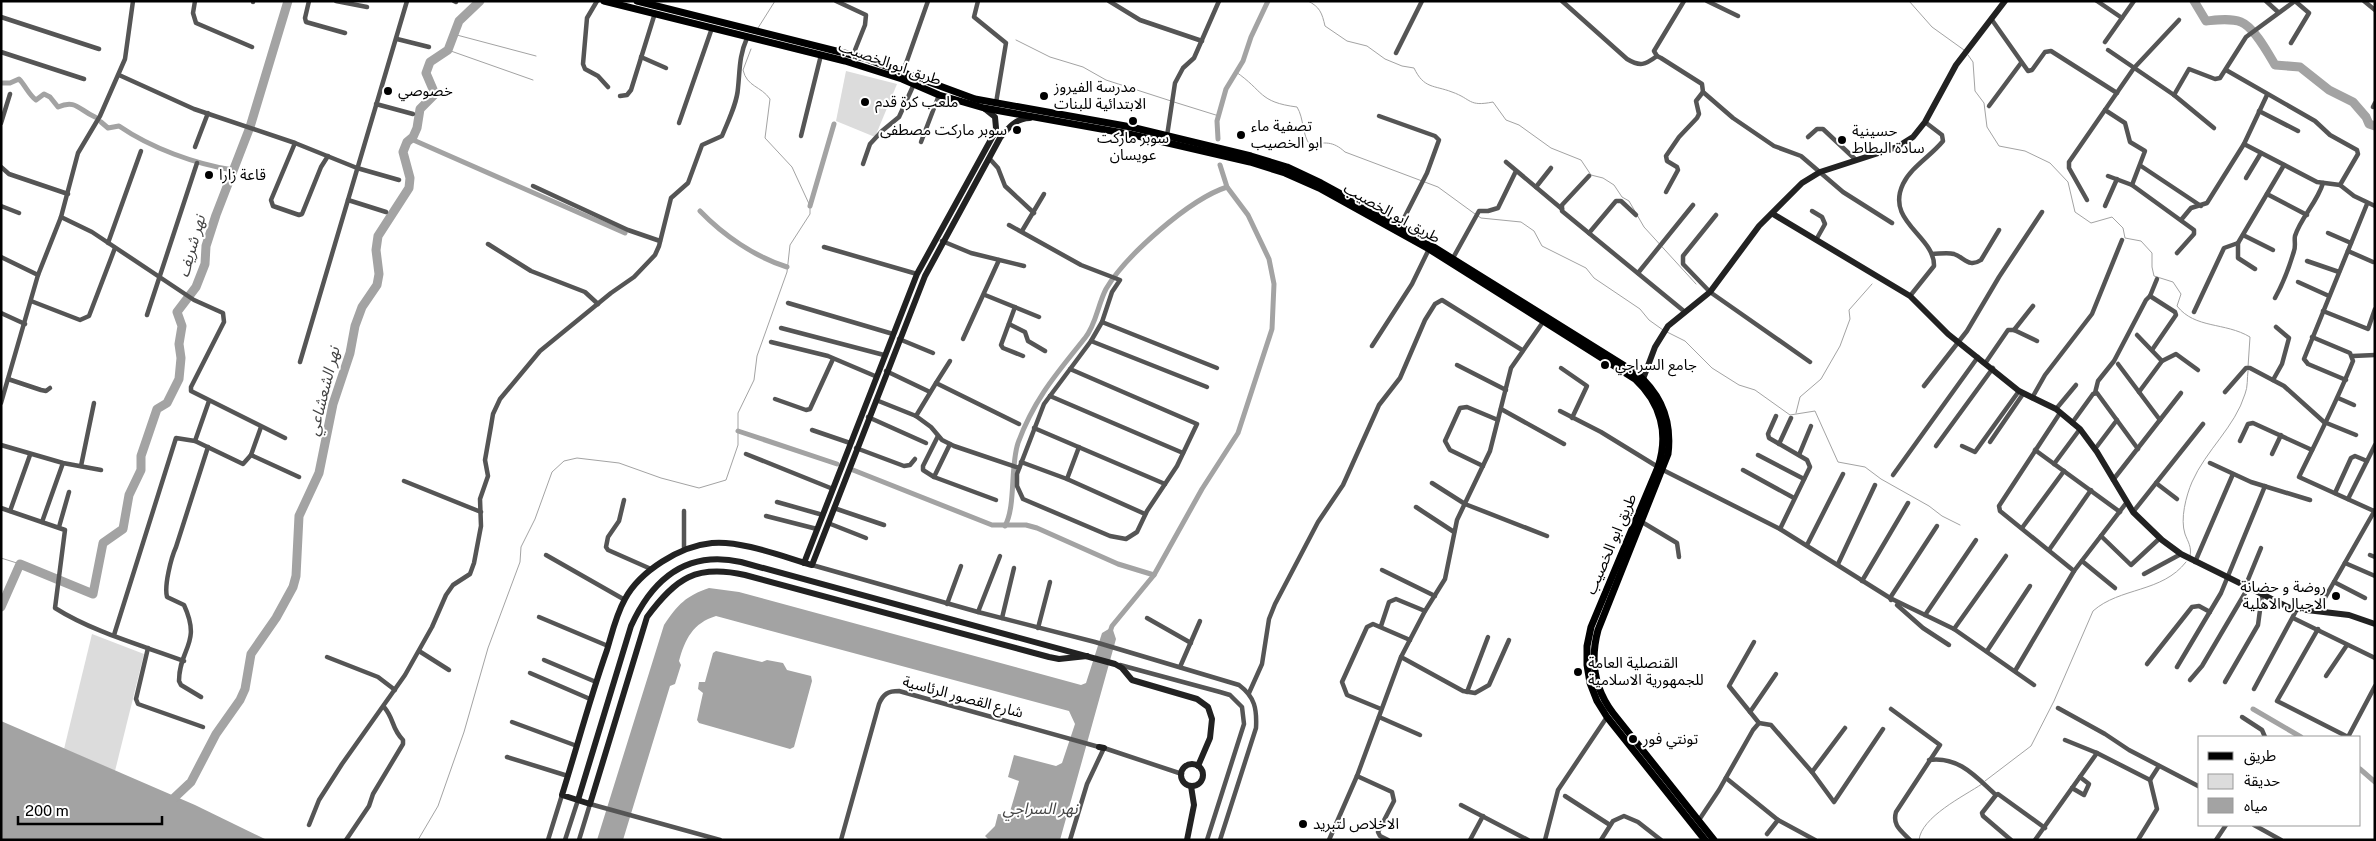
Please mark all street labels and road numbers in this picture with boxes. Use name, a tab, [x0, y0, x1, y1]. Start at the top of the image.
street label: طريق ابو الخصيب	[836, 37, 944, 90]
street label: طريق ابو الخصيب	[1340, 179, 1443, 248]
street label: طريق ابو الخصيب	[1582, 491, 1641, 597]
street label: شارع القصور الرئاسية	[900, 672, 1026, 725]

